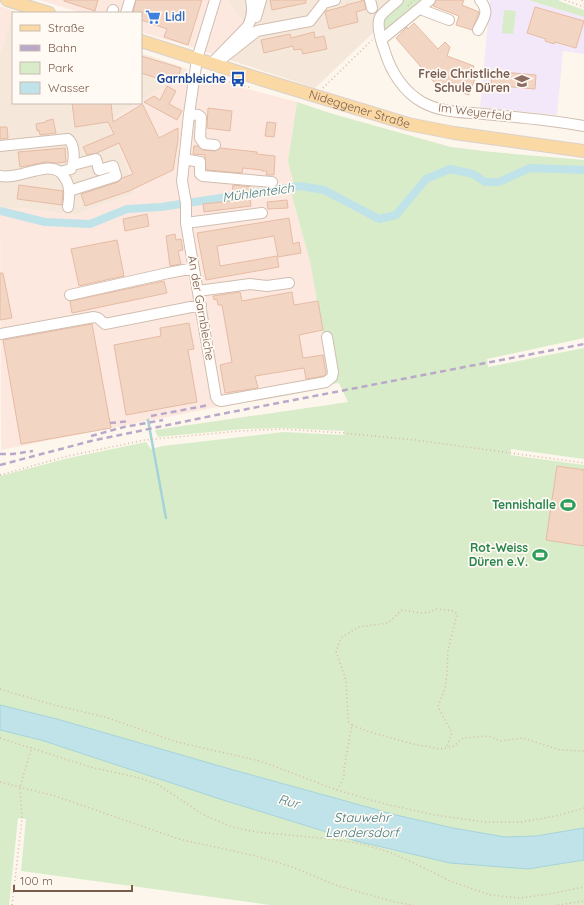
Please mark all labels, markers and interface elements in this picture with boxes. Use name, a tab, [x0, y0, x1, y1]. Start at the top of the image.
supermarket icon: Lidl	[144, 8, 162, 26]
place label: Lidl	[165, 9, 185, 24]
legend	[12, 12, 142, 104]
text: Straße	[48, 20, 85, 35]
text: Bahn	[48, 40, 77, 55]
text: Park	[48, 60, 73, 75]
place label: Freie Christliche Schule Düren	[418, 66, 510, 95]
bus stop icon: Garnbleiche	[229, 70, 247, 88]
place label: Garnbleiche	[157, 71, 226, 86]
school or university icon: Freie Christliche Schule Düren	[513, 72, 531, 90]
text: Wasser	[48, 80, 90, 95]
street label: Nideggener Straße	[307, 86, 412, 131]
street label: Im Weyerfeld	[437, 100, 513, 123]
water label: Mühlenteich	[221, 179, 295, 205]
street label: An der Garnbleiche	[185, 254, 218, 362]
sports icon: Tennishalle	[559, 496, 577, 514]
place label: Tennishalle	[492, 497, 556, 512]
place label: Rot-Weiss Düren e.V.	[469, 540, 528, 569]
sports icon: Rot-Weiss Düren e.V.	[531, 546, 549, 564]
water label: Rur	[277, 791, 303, 812]
water label: Stauwehr Lendersdorf	[325, 809, 401, 840]
scale bar	[14, 867, 132, 893]
text: 100 m	[20, 873, 53, 888]

